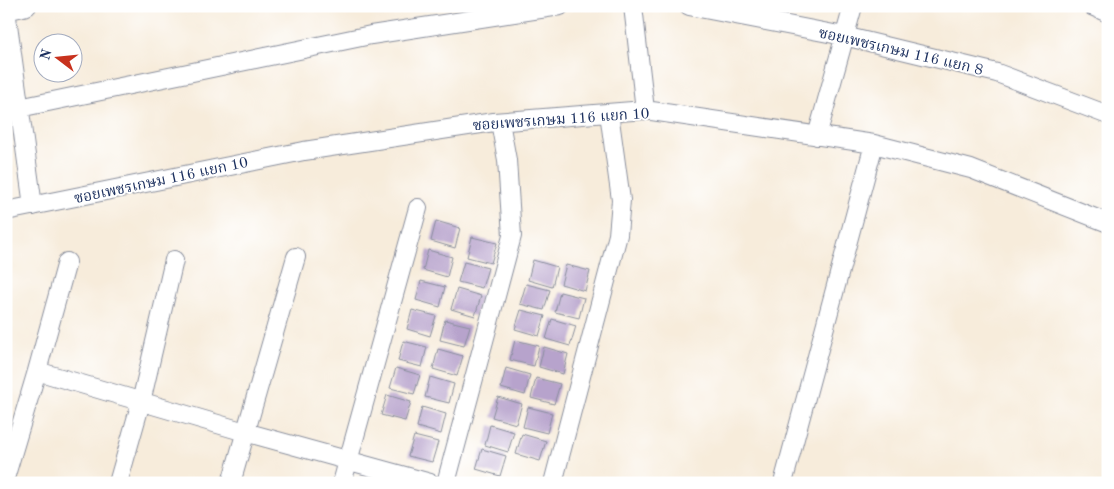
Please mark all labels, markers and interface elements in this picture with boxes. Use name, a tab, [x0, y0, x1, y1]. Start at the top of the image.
street label: ซอยเพชรเกษม 116 แยก 8	[817, 26, 984, 79]
north arrow	[32, 32, 82, 82]
text: N	[38, 47, 55, 62]
street label: ซอยเพชรเกษม 116 แยก 10	[472, 107, 650, 134]
street label: ซอยเพชรเกษม 116 แยก 10	[73, 156, 250, 207]

